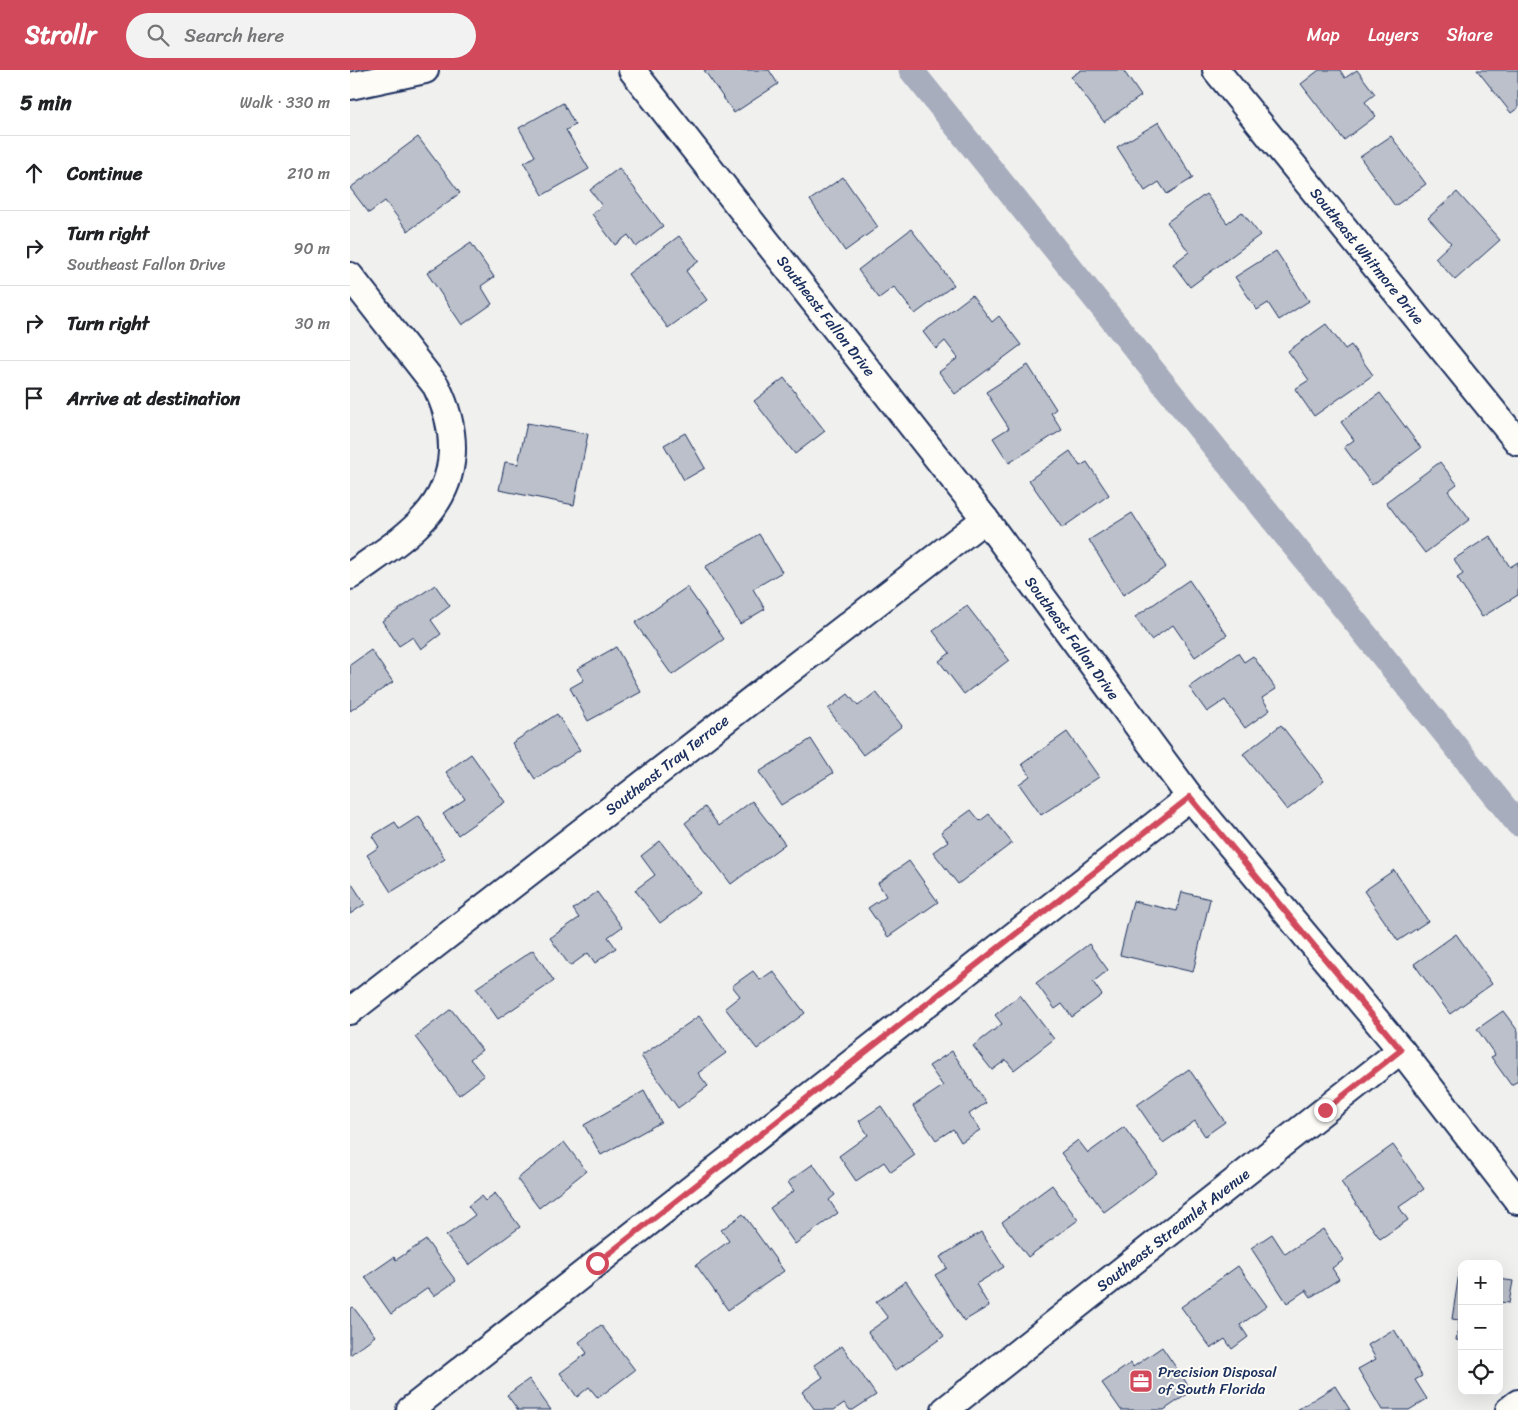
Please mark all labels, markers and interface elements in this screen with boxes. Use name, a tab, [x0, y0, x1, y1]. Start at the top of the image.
search box	[126, 13, 476, 58]
text: Strollr	[25, 14, 96, 56]
text: Search here	[184, 19, 284, 52]
text: Map	[1307, 19, 1340, 51]
text: Layers	[1368, 19, 1419, 51]
text: Share	[1447, 19, 1493, 51]
icon: search	[144, 21, 172, 49]
text: 5 min	[20, 84, 72, 122]
text: Walk · 330 m	[240, 88, 330, 117]
text: Continue	[67, 157, 143, 190]
icon: ahead	[20, 159, 48, 187]
text: 210 m	[287, 159, 330, 188]
street label: Southeast Whitmore Drive	[1303, 182, 1431, 330]
text: Turn right	[67, 217, 149, 250]
icon: right	[20, 234, 48, 262]
text: 90 m	[294, 234, 330, 263]
street label: Southeast Fallon Drive	[770, 249, 882, 383]
text: Southeast Fallon Drive	[67, 250, 225, 279]
text: Turn right	[67, 307, 149, 340]
icon: right	[20, 309, 48, 337]
text: 30 m	[295, 309, 330, 338]
text: Arrive at destination	[67, 382, 240, 415]
icon: arrive	[20, 384, 48, 412]
street label: Southeast Fallon Drive	[1018, 570, 1126, 706]
street label: Southeast Tray Terrace	[599, 708, 735, 822]
route end	[1314, 1099, 1337, 1122]
street label: Southeast Streamlet Avenue	[1090, 1162, 1256, 1298]
route start	[586, 1252, 609, 1275]
map controls	[1458, 1260, 1503, 1395]
button: +	[1458, 1260, 1503, 1305]
button: −	[1458, 1305, 1503, 1350]
button: locate	[1458, 1350, 1503, 1395]
place label: Precision Disposal of South Florida	[1158, 1359, 1277, 1402]
office icon: Precision Disposal of South Florida	[1128, 1368, 1154, 1394]

